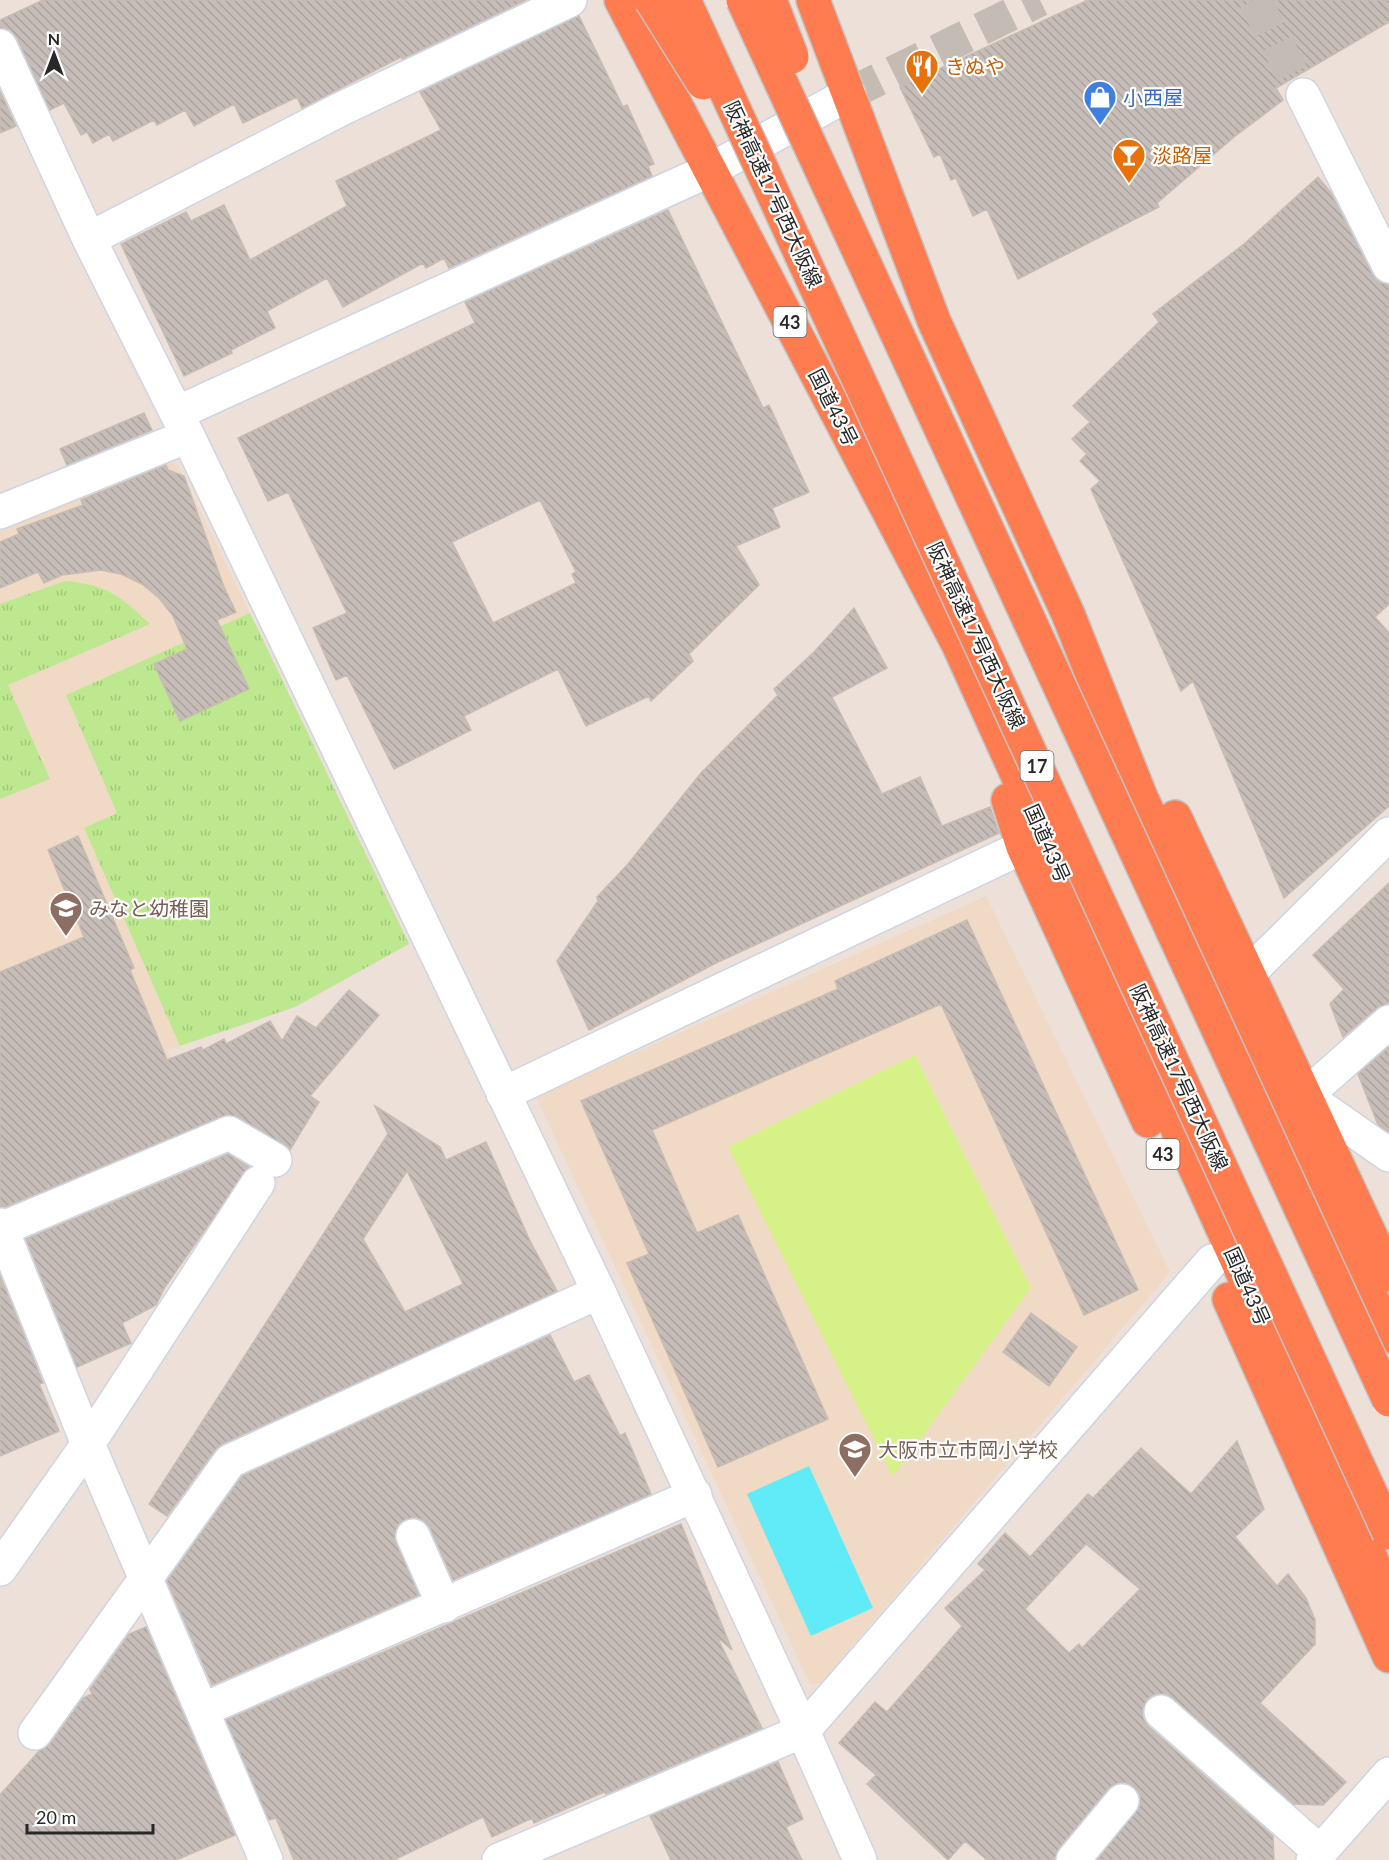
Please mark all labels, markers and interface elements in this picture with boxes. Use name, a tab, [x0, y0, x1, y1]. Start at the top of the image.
north arrow	[24, 24, 84, 84]
text: N	[48, 29, 60, 48]
restaurant icon: きぬや	[904, 48, 940, 95]
place label: きぬや	[945, 54, 1005, 78]
shop icon: 小西屋	[1082, 79, 1118, 126]
place label: 小西屋	[1123, 85, 1183, 109]
street label: 阪神高速17号西大阪線	[720, 97, 828, 291]
bar icon: 淡路屋	[1111, 137, 1147, 184]
place label: 淡路屋	[1152, 143, 1212, 167]
road number: 43	[774, 307, 806, 337]
street label: 国道43号	[804, 364, 864, 450]
street label: 阪神高速17号西大阪線	[923, 538, 1031, 732]
road number: 17	[1020, 751, 1054, 781]
street label: 国道43号	[1020, 800, 1076, 886]
school or university icon: みなと幼稚園	[48, 890, 84, 937]
place label: みなと幼稚園	[89, 896, 209, 920]
street label: 阪神高速17号西大阪線	[1126, 980, 1234, 1174]
road number: 43	[1146, 1139, 1180, 1169]
street label: 国道43号	[1220, 1243, 1276, 1329]
school or university icon: 大阪市立市岡小学校	[837, 1431, 873, 1478]
place label: 大阪市立市岡小学校	[878, 1437, 1058, 1461]
scale bar	[27, 1797, 153, 1835]
text: 20 m	[36, 1806, 76, 1828]

